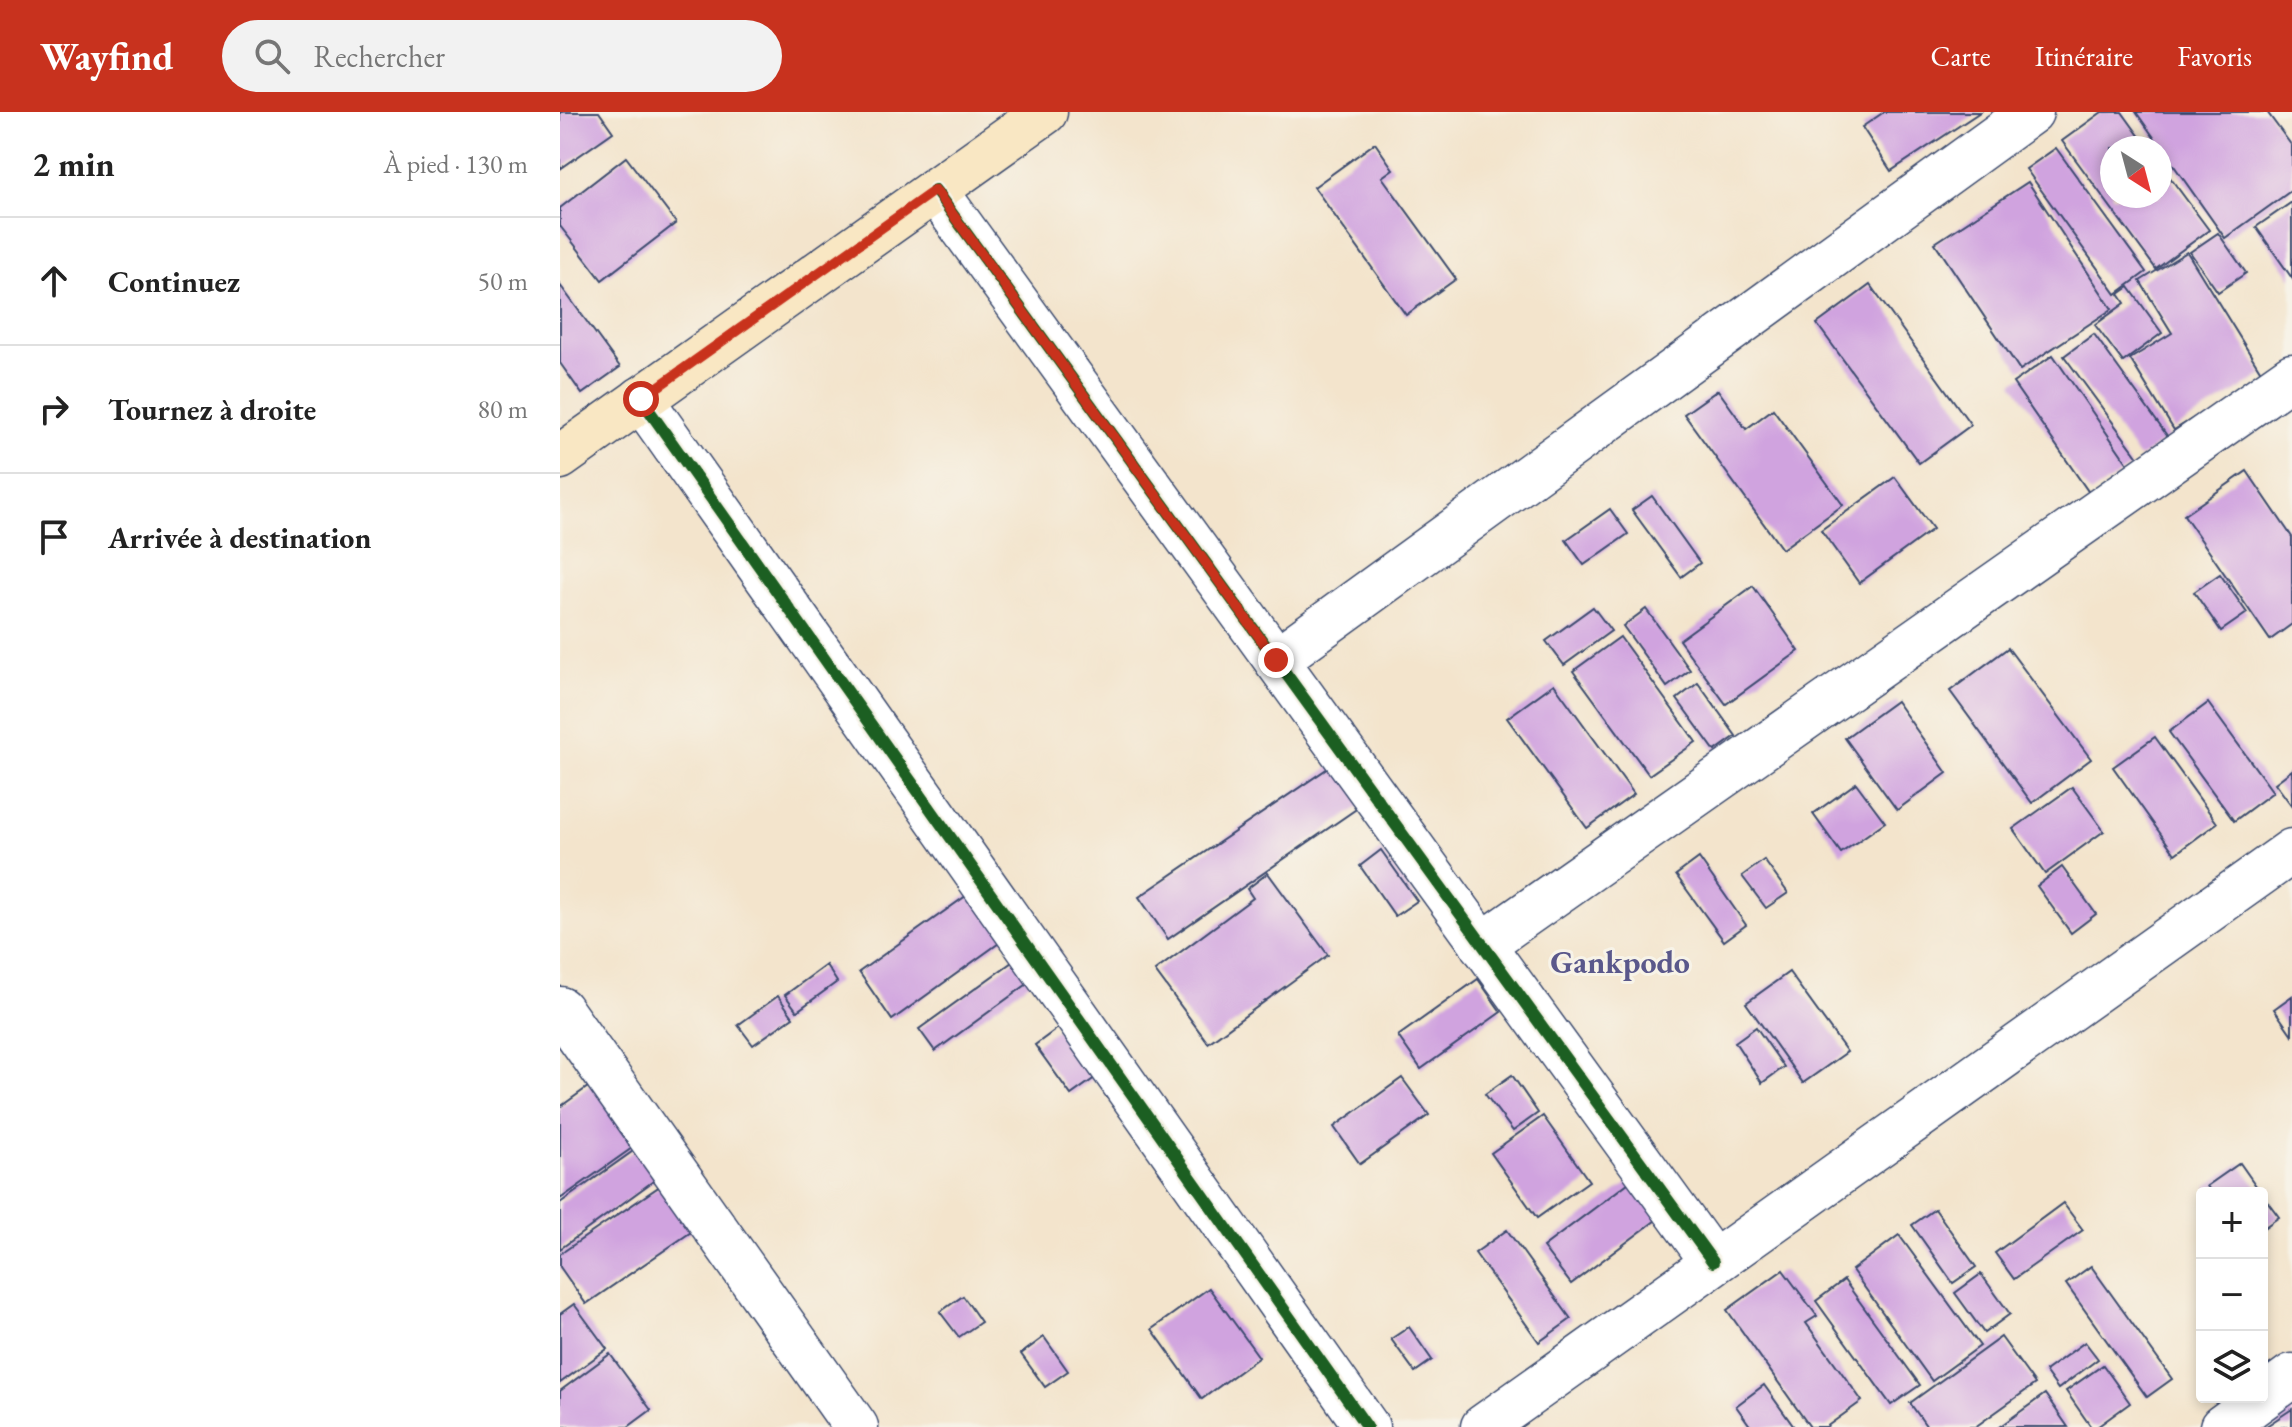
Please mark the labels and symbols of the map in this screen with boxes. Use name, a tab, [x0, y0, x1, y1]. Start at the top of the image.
north arrow	[2100, 136, 2172, 208]
route start	[623, 381, 659, 417]
route end	[1258, 642, 1294, 678]
district label: Gankpodo	[1550, 941, 1690, 983]

